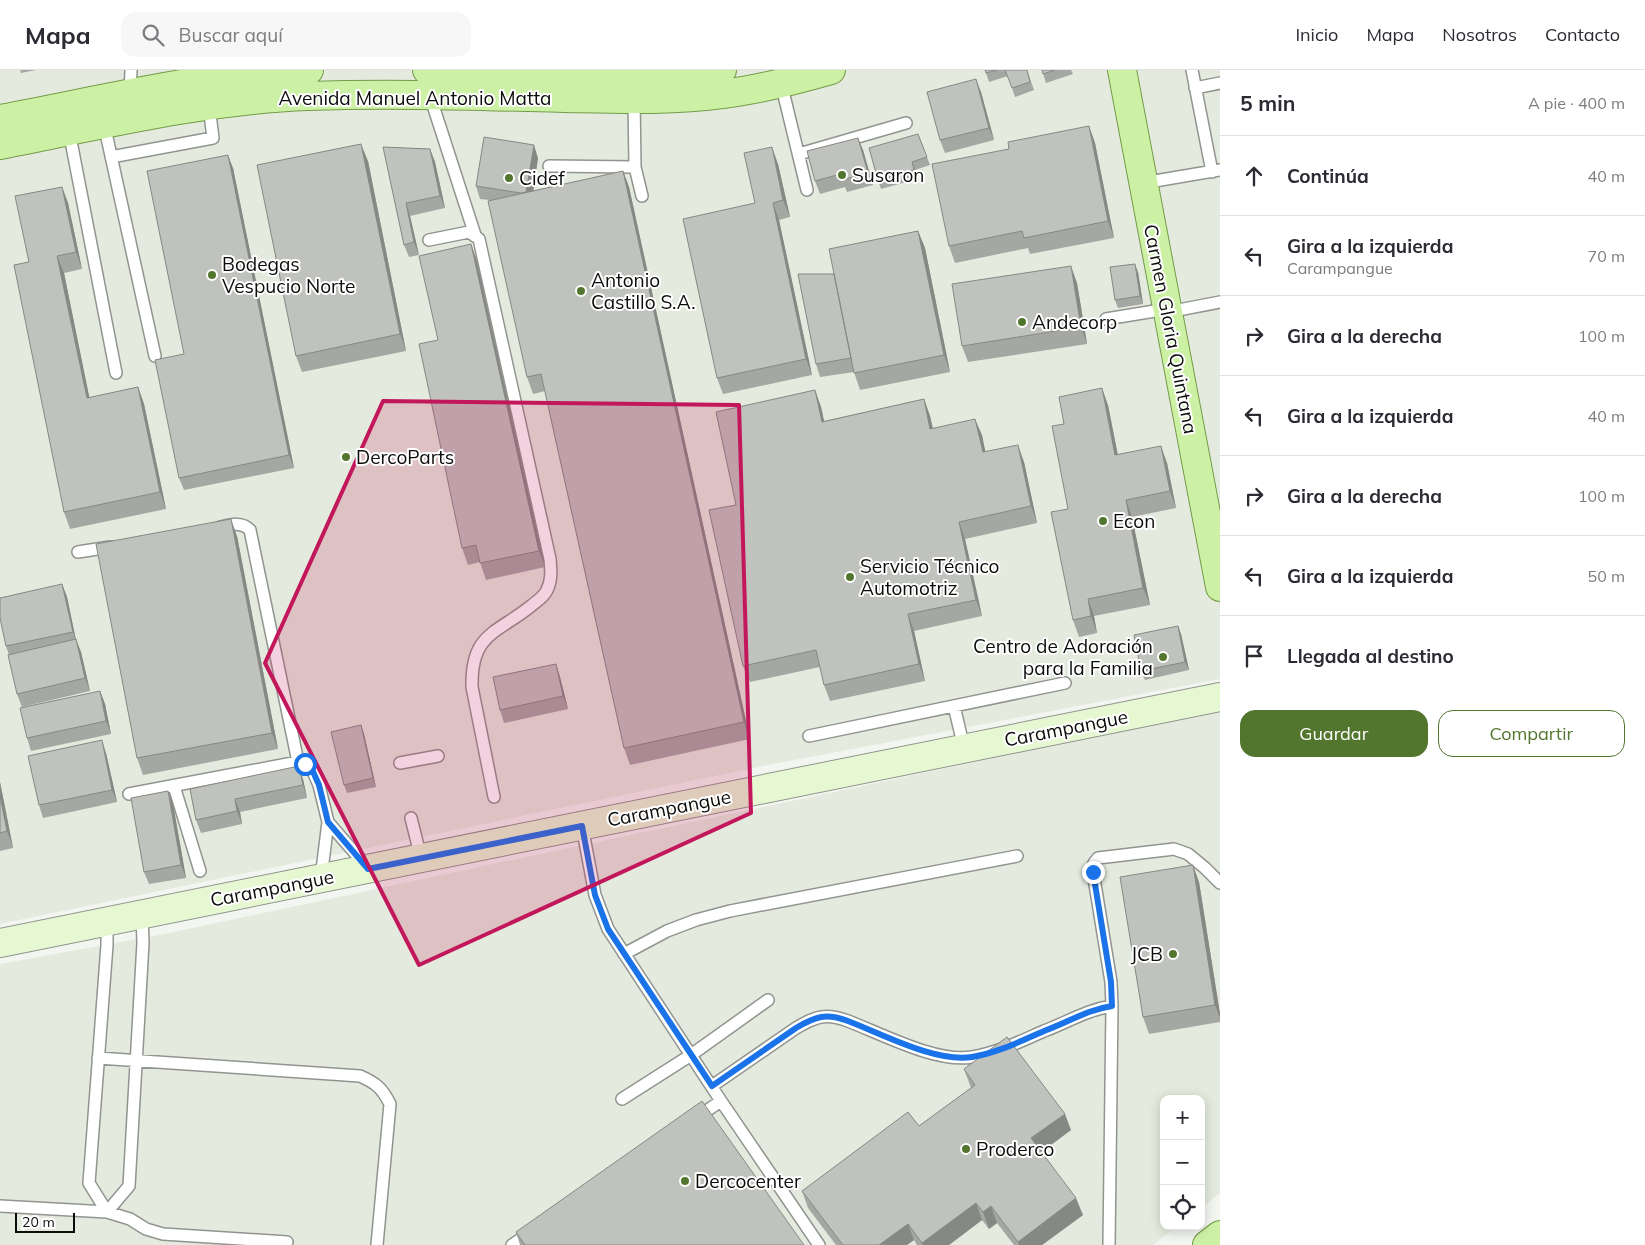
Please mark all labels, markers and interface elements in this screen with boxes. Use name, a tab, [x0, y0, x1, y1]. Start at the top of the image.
search box	[121, 12, 471, 57]
text: Mapa	[25, 20, 91, 50]
icon: search	[139, 21, 167, 49]
text: Buscar aquí	[179, 23, 283, 47]
text: Inicio	[1295, 23, 1338, 46]
text: Mapa	[1366, 23, 1414, 46]
text: Nosotros	[1442, 23, 1517, 46]
text: Contacto	[1545, 23, 1620, 46]
street label: Avenida Manuel Antonio Matta	[279, 86, 551, 110]
text: 5 min	[1240, 90, 1295, 116]
text: A pie · 400 m	[1528, 93, 1625, 113]
icon: ahead	[1240, 162, 1268, 190]
place label: Susaron	[852, 163, 924, 187]
text: Continúa	[1287, 164, 1369, 188]
place label: Cidef	[519, 166, 565, 190]
text: 40 m	[1588, 166, 1625, 186]
marker: Susaron	[836, 169, 848, 181]
marker: Cidef	[503, 172, 515, 184]
street label: Carmen Gloria Quintana	[1139, 222, 1203, 436]
text: Gira a la izquierda	[1287, 234, 1453, 258]
icon: left	[1240, 242, 1268, 270]
text: 70 m	[1588, 246, 1625, 266]
place label: Bodegas Vespucio Norte	[222, 252, 355, 298]
text: Carampangue	[1287, 258, 1393, 278]
place label: Antonio Castillo S.A.	[591, 268, 695, 314]
marker: Bodegas Vespucio Norte	[206, 269, 218, 281]
marker: Antonio Castillo S.A.	[575, 285, 587, 297]
place label: Andecorp	[1032, 310, 1117, 334]
marker: Andecorp	[1016, 316, 1028, 328]
icon: right	[1240, 322, 1268, 350]
text: Gira a la derecha	[1287, 324, 1442, 348]
text: 100 m	[1578, 326, 1625, 346]
icon: left	[1240, 402, 1268, 430]
text: Gira a la izquierda	[1287, 404, 1453, 428]
text: 40 m	[1588, 406, 1625, 426]
place label: DercoParts	[356, 445, 454, 469]
marker: DercoParts	[340, 451, 352, 463]
icon: right	[1240, 482, 1268, 510]
text: Gira a la derecha	[1287, 484, 1442, 508]
text: 100 m	[1578, 486, 1625, 506]
place label: Econ	[1113, 509, 1155, 533]
marker: Econ	[1097, 515, 1109, 527]
place label: Servicio Técnico Automotriz	[860, 554, 999, 600]
icon: left	[1240, 562, 1268, 590]
text: Gira a la izquierda	[1287, 564, 1453, 588]
text: 50 m	[1588, 566, 1625, 586]
marker: Servicio Técnico Automotriz	[844, 571, 856, 583]
place label: Centro de Adoración para la Familia	[973, 634, 1153, 680]
icon: arrive	[1240, 642, 1268, 670]
text: Llegada al destino	[1287, 644, 1454, 668]
marker: Centro de Adoración para la Familia	[1157, 651, 1169, 663]
street label: Carampangue	[1002, 704, 1130, 752]
button: Guardar	[1240, 710, 1428, 757]
button: Compartir	[1438, 710, 1625, 757]
route start	[294, 753, 317, 776]
street label: Carampangue	[605, 784, 733, 832]
route end	[1082, 861, 1105, 884]
street label: Carampangue	[208, 864, 336, 912]
place label: JCB	[1131, 942, 1163, 966]
marker: JCB	[1167, 948, 1179, 960]
map controls	[1160, 1095, 1205, 1230]
button: +	[1160, 1095, 1205, 1140]
place label: Proderco	[976, 1137, 1054, 1161]
button: −	[1160, 1140, 1205, 1185]
marker: Proderco	[960, 1143, 972, 1155]
place label: Dercocenter	[695, 1169, 801, 1193]
marker: Dercocenter	[679, 1175, 691, 1187]
button: locate	[1160, 1185, 1205, 1230]
scale bar	[15, 1210, 75, 1233]
text: 20 m	[22, 1213, 55, 1231]

